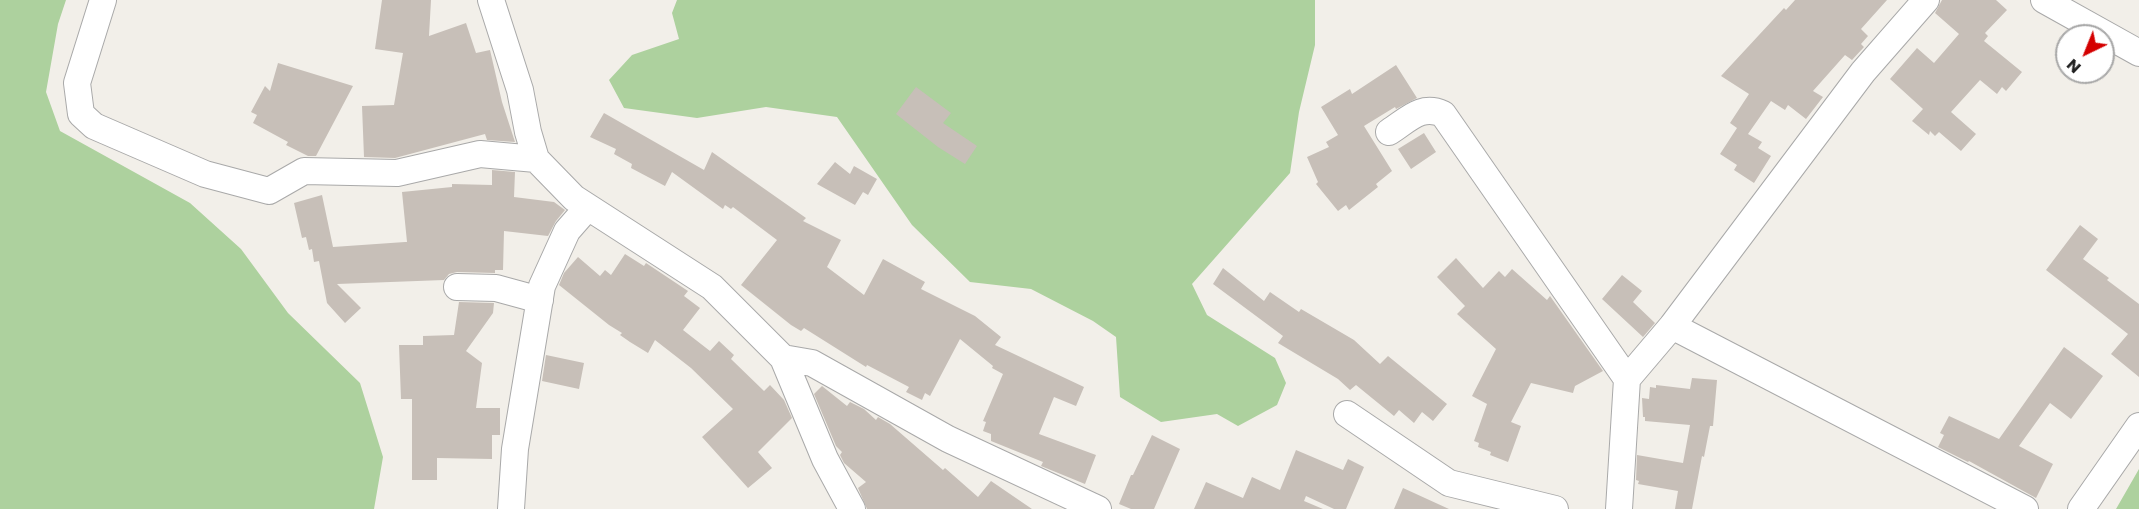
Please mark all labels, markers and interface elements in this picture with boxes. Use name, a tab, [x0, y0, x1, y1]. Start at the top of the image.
north arrow	[2055, 24, 2115, 84]
text: N	[2062, 54, 2086, 79]

